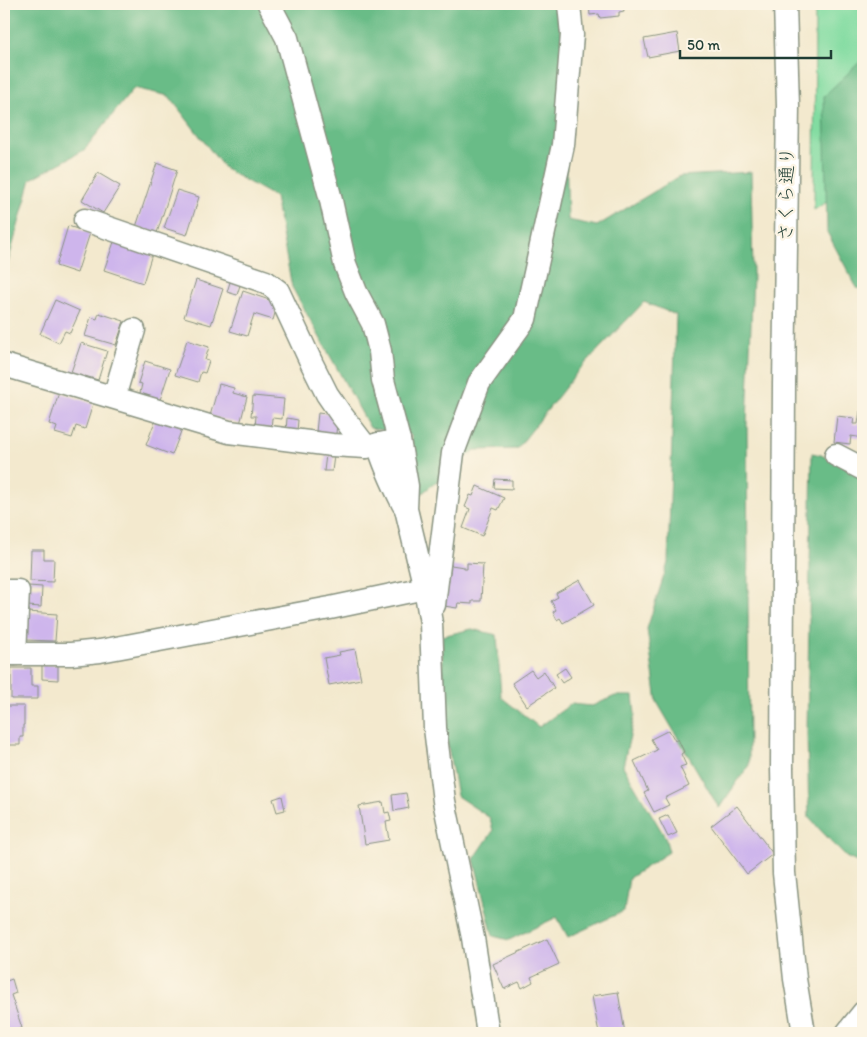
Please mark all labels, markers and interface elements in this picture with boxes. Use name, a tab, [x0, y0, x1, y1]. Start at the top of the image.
scale bar	[680, 28, 831, 60]
text: 50 m	[687, 36, 720, 54]
street label: さくら通り	[774, 146, 798, 242]

